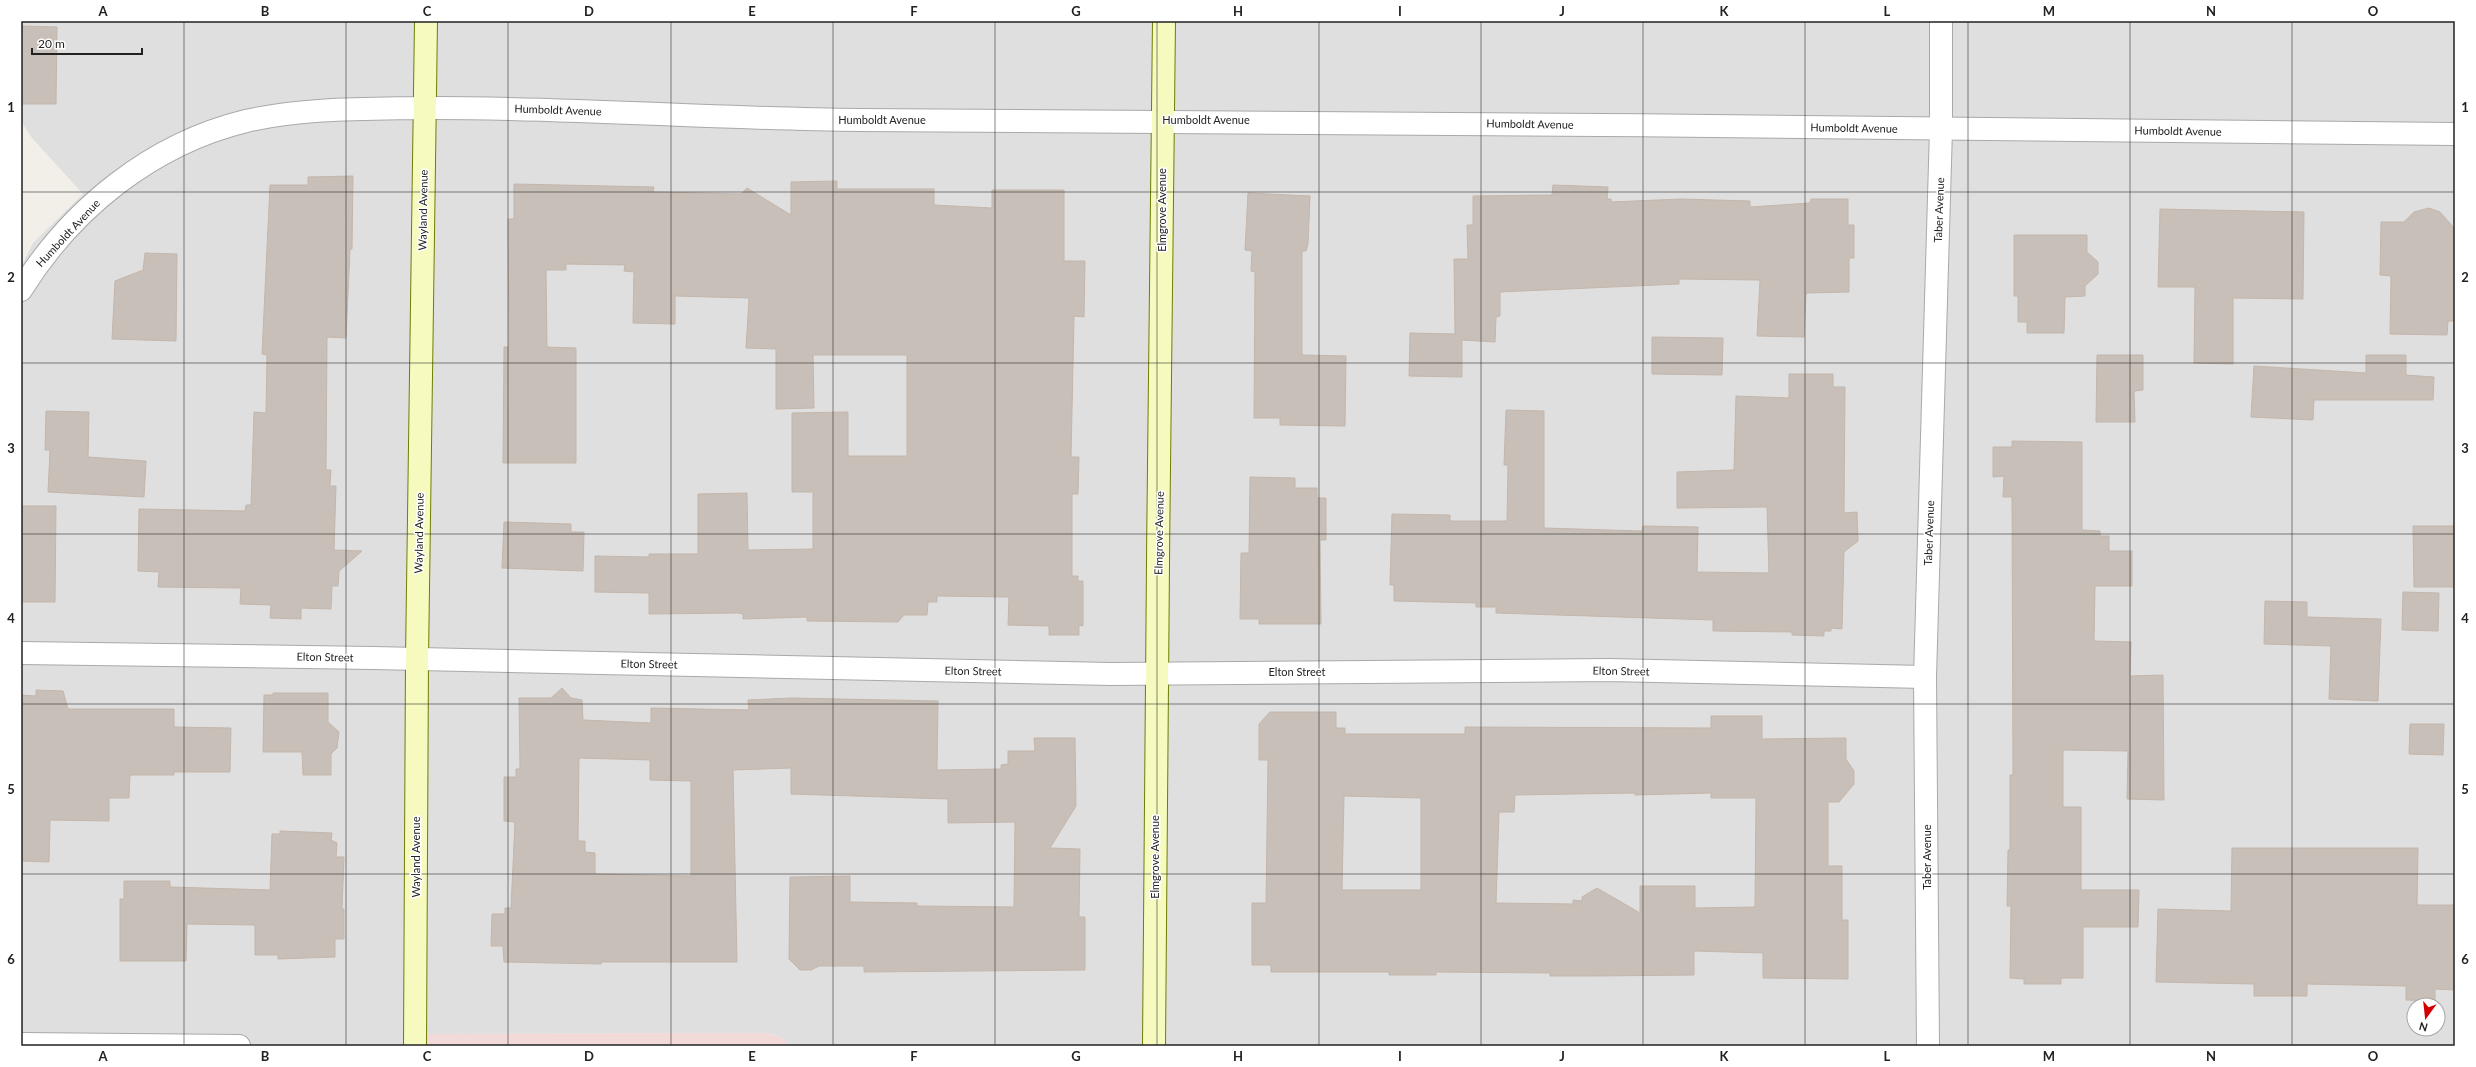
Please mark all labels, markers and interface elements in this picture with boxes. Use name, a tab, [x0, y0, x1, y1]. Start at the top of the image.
text: A	[97, 3, 108, 19]
text: B	[261, 3, 270, 19]
text: C	[423, 3, 432, 19]
text: D	[584, 3, 594, 19]
text: E	[748, 3, 756, 19]
text: F	[910, 3, 918, 19]
text: G	[1071, 3, 1081, 19]
text: H	[1233, 3, 1243, 19]
text: I	[1398, 3, 1402, 19]
text: J	[1559, 3, 1565, 19]
text: K	[1720, 3, 1730, 19]
text: L	[1884, 3, 1891, 19]
text: M	[2043, 3, 2055, 19]
text: N	[2206, 3, 2216, 19]
text: O	[2368, 3, 2379, 19]
scale bar	[32, 30, 142, 56]
text: 20 m	[38, 36, 65, 51]
text: 1	[7, 99, 15, 115]
text: 1	[2461, 99, 2469, 115]
street label: Humboldt Avenue	[514, 101, 602, 118]
street label: Humboldt Avenue	[838, 113, 926, 126]
street label: Humboldt Avenue	[1162, 113, 1250, 126]
street label: Humboldt Avenue	[1486, 116, 1574, 131]
street label: Humboldt Avenue	[1810, 120, 1898, 135]
street label: Humboldt Avenue	[2134, 123, 2222, 138]
street label: Elmgrove Avenue	[1155, 168, 1168, 252]
street label: Wayland Avenue	[415, 169, 430, 251]
street label: Taber Avenue	[1931, 177, 1946, 243]
street label: Humboldt Avenue	[33, 196, 102, 269]
text: 2	[7, 269, 15, 285]
text: 2	[2461, 269, 2469, 285]
text: 3	[7, 440, 15, 456]
text: 3	[2461, 440, 2469, 456]
street label: Elmgrove Avenue	[1151, 491, 1166, 575]
street label: Wayland Avenue	[411, 492, 426, 574]
street label: Taber Avenue	[1921, 500, 1936, 566]
text: 4	[7, 610, 15, 626]
text: 4	[2461, 610, 2469, 626]
street label: Elton Street	[296, 650, 354, 663]
street label: Elton Street	[620, 657, 678, 670]
street label: Elton Street	[944, 664, 1002, 677]
street label: Elton Street	[1592, 664, 1650, 677]
street label: Elton Street	[1269, 665, 1326, 678]
text: 5	[7, 781, 15, 797]
text: 5	[2461, 781, 2469, 797]
street label: Elmgrove Avenue	[1148, 815, 1161, 899]
street label: Wayland Avenue	[409, 816, 422, 898]
street label: Taber Avenue	[1920, 824, 1933, 890]
text: 6	[7, 951, 15, 967]
text: 6	[2461, 951, 2469, 967]
north arrow	[2406, 997, 2446, 1037]
text: N	[2418, 1020, 2429, 1035]
text: A	[97, 1048, 108, 1064]
text: B	[261, 1048, 270, 1064]
text: C	[423, 1048, 432, 1064]
text: D	[584, 1048, 594, 1064]
text: E	[748, 1048, 756, 1064]
text: F	[910, 1048, 918, 1064]
text: G	[1071, 1048, 1081, 1064]
text: H	[1233, 1048, 1243, 1064]
text: I	[1398, 1048, 1402, 1064]
text: J	[1559, 1048, 1565, 1064]
text: K	[1720, 1048, 1730, 1064]
text: L	[1884, 1048, 1891, 1064]
text: M	[2043, 1048, 2055, 1064]
text: N	[2206, 1048, 2216, 1064]
text: O	[2368, 1048, 2379, 1064]

